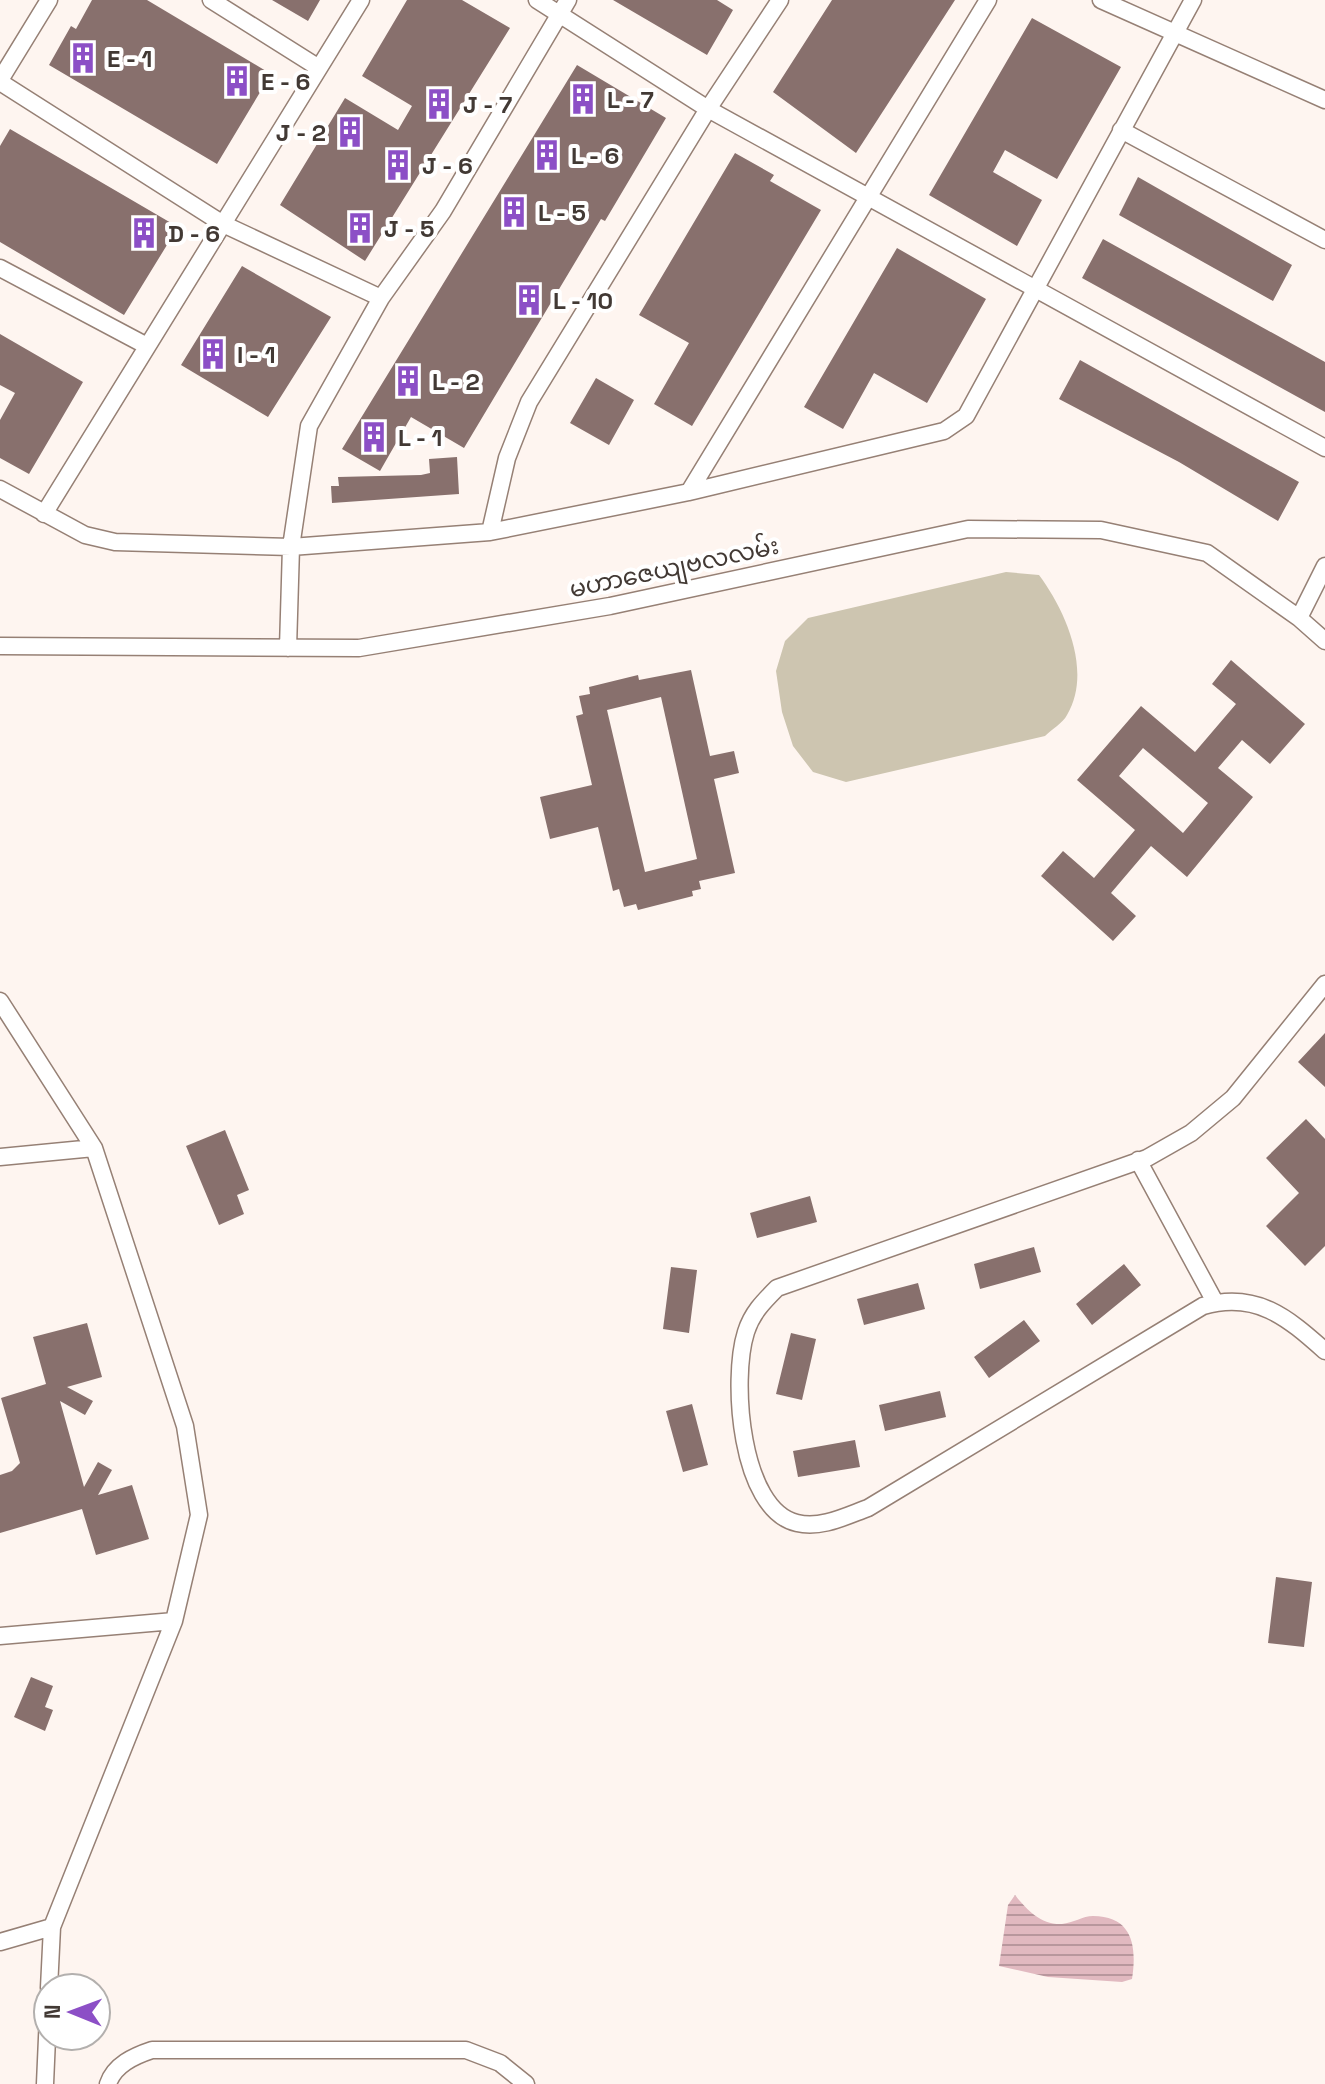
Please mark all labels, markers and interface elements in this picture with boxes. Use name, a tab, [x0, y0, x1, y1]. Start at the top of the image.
building icon: E - 1	[66, 41, 100, 75]
place label: E - 1	[107, 43, 152, 74]
building icon: E - 6	[220, 64, 254, 98]
place label: E - 6	[261, 66, 310, 97]
building icon: L - 7	[566, 82, 600, 116]
place label: L - 7	[607, 84, 654, 115]
building icon: J - 7	[422, 87, 456, 121]
place label: J - 7	[463, 89, 512, 120]
building icon: J - 2	[333, 115, 367, 149]
place label: J - 2	[276, 117, 326, 148]
building icon: L - 6	[530, 138, 564, 172]
place label: L - 6	[571, 140, 619, 171]
building icon: J - 6	[381, 148, 415, 182]
place label: J - 6	[422, 150, 473, 181]
building icon: L - 5	[497, 195, 531, 229]
place label: L - 5	[538, 197, 586, 228]
building icon: J - 5	[343, 211, 377, 245]
place label: J - 5	[384, 213, 434, 244]
building icon: D - 6	[127, 216, 161, 250]
place label: D - 6	[168, 218, 220, 249]
building icon: L - 10	[512, 283, 546, 317]
place label: L - 10	[553, 285, 613, 316]
building icon: I - 1	[196, 337, 230, 371]
place label: I - 1	[237, 339, 276, 370]
building icon: L - 2	[391, 364, 425, 398]
place label: L - 2	[432, 366, 480, 397]
building icon: L - 1	[357, 420, 391, 454]
place label: L - 1	[398, 422, 442, 453]
street label: မဟာဇေယျဗလလမ်း	[566, 530, 782, 608]
north arrow	[32, 1972, 112, 2052]
text: N	[38, 2004, 66, 2019]

